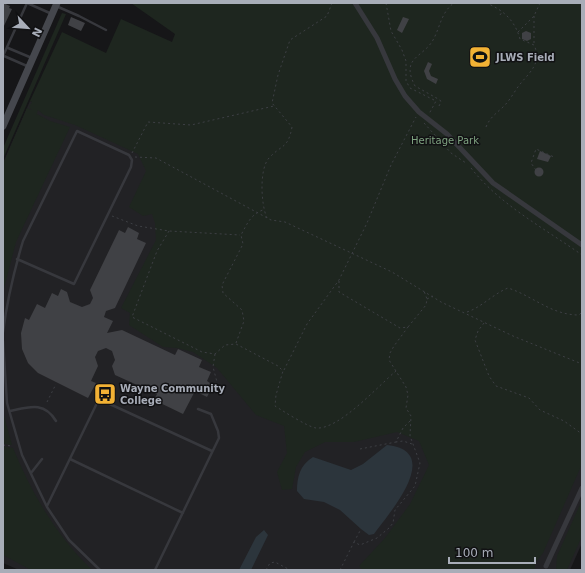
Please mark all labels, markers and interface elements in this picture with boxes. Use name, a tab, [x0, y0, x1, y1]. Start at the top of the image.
north arrow	[8, 8, 48, 48]
text: N	[29, 25, 44, 39]
sports icon: JLWS Field	[467, 44, 493, 70]
place label: JLWS Field	[495, 52, 555, 63]
park label: Heritage Park	[411, 135, 479, 146]
bus stop icon: Wayne Community College	[92, 381, 118, 407]
place label: Wayne Community College	[120, 383, 226, 406]
scale bar	[449, 539, 535, 565]
text: 100 m	[455, 546, 493, 560]

